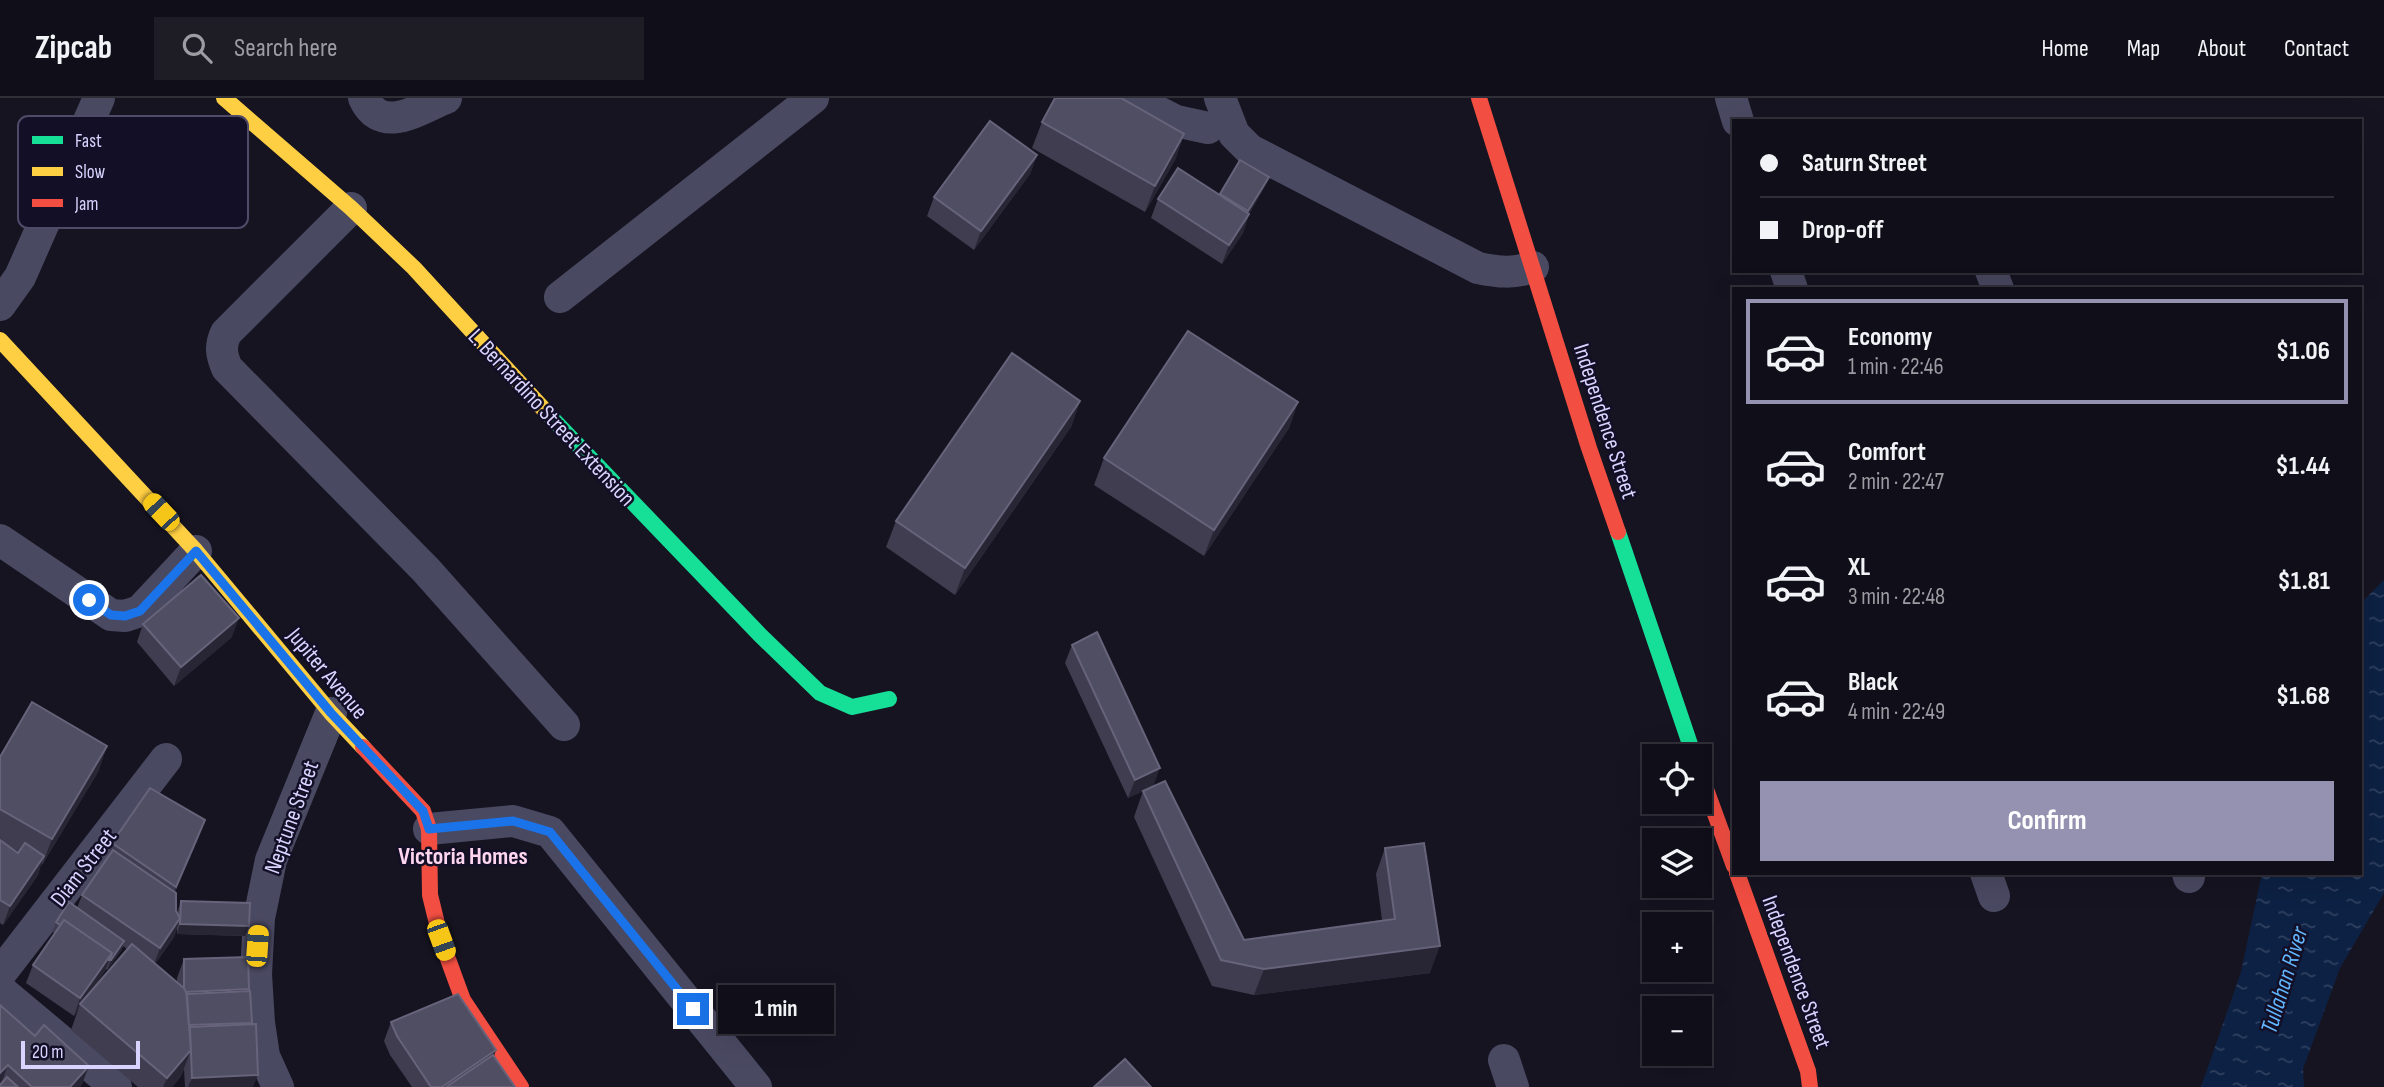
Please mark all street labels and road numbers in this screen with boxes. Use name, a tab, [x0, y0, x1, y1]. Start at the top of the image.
street label: L. Bernardino Street Extension	[462, 323, 641, 512]
street label: Independence Street	[1567, 340, 1643, 502]
street label: Jupiter Avenue	[280, 621, 374, 725]
street label: Neptune Street	[259, 757, 325, 878]
street label: Diam Street	[45, 823, 123, 912]
street label: Independence Street	[1755, 892, 1837, 1053]

